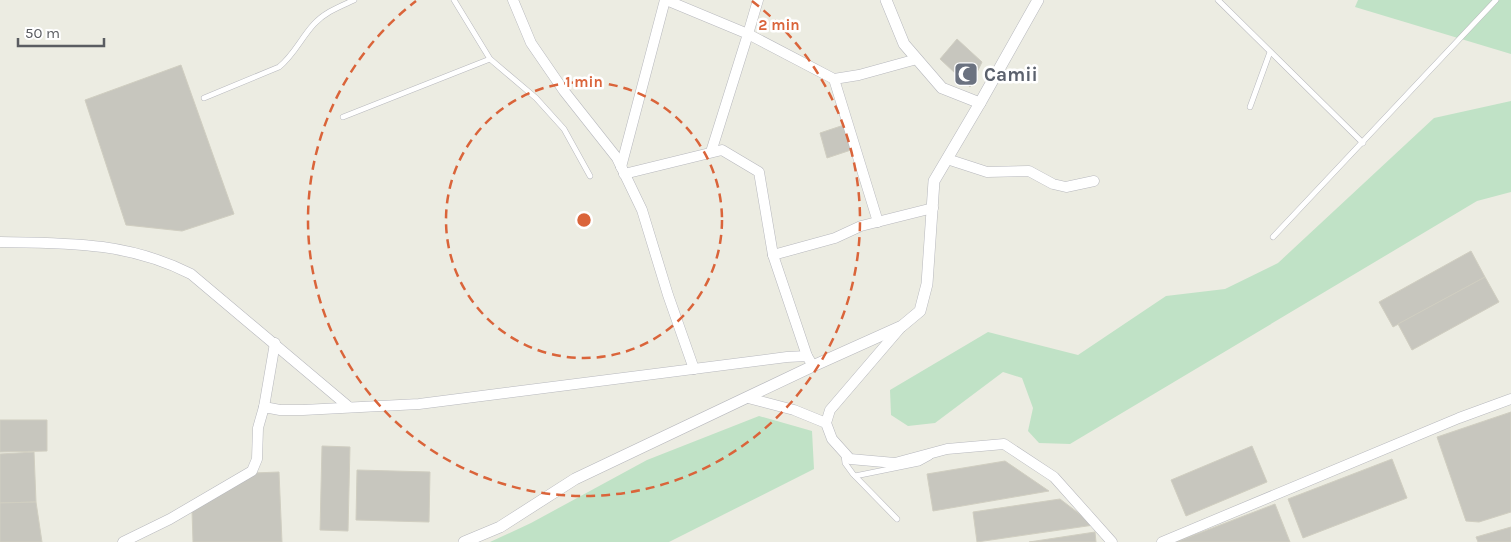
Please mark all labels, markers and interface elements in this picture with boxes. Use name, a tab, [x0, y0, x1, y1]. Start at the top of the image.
scale bar	[18, 15, 104, 47]
text: 2 min	[758, 16, 800, 34]
text: 50 m	[25, 24, 60, 42]
mosque icon: Camii	[953, 61, 979, 87]
place label: Camii	[984, 64, 1038, 86]
text: 1 min	[565, 73, 603, 91]
centre of rings	[575, 211, 593, 229]

